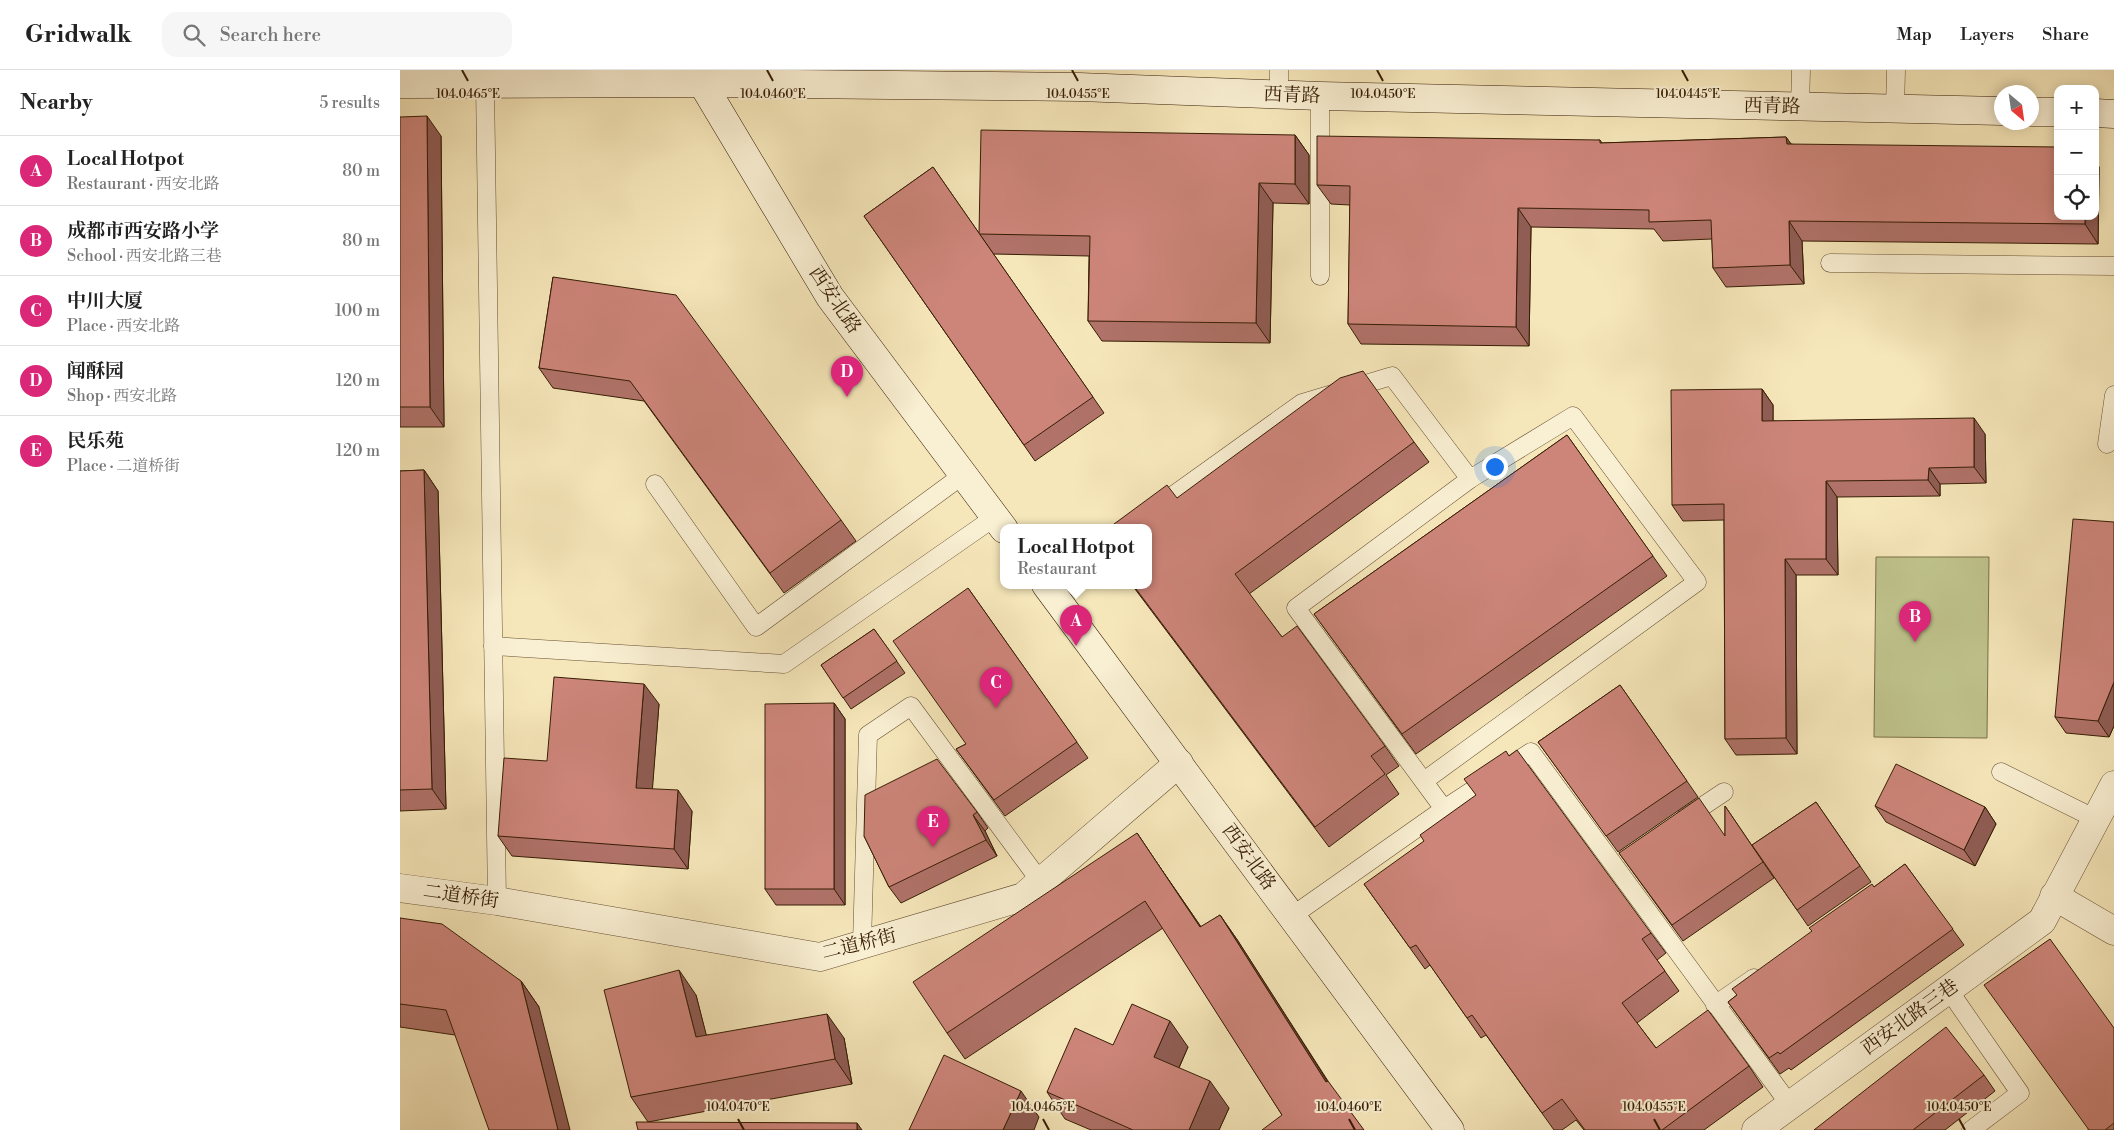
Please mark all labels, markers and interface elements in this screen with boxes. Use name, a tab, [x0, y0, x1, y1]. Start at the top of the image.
search box	[162, 12, 512, 57]
text: Gridwalk	[25, 20, 132, 50]
icon: search	[180, 21, 208, 49]
text: Search here	[220, 23, 321, 47]
text: Map	[1897, 23, 1932, 46]
text: Layers	[1960, 23, 2014, 46]
text: Share	[2042, 23, 2089, 46]
street label: 西青路	[1263, 82, 1321, 108]
north arrow	[1994, 85, 2039, 130]
map controls	[2054, 85, 2099, 220]
button: +	[2054, 85, 2099, 130]
text: 104.0465°E	[436, 87, 500, 102]
text: 104.0460°E	[740, 87, 806, 102]
text: 104.0455°E	[1046, 87, 1110, 102]
text: 104.0450°E	[1351, 87, 1415, 102]
text: 104.0445°E	[1656, 87, 1720, 102]
text: Nearby	[20, 90, 93, 116]
text: 5 results	[319, 93, 380, 113]
street label: 西青路	[1743, 94, 1801, 118]
button: −	[2054, 130, 2099, 175]
text: Local Hotpot	[67, 147, 184, 171]
text: A	[30, 161, 42, 181]
text: 80 m	[342, 161, 380, 181]
text: Restaurant · 西安北路	[67, 174, 220, 194]
button: locate	[2054, 175, 2099, 220]
text: 成都市西安路小学	[67, 219, 219, 243]
text: B	[30, 231, 42, 251]
text: 80 m	[342, 231, 380, 251]
text: School · 西安北路三巷	[67, 246, 222, 266]
street label: 西安北路	[804, 262, 866, 338]
text: 中川大厦	[67, 289, 143, 313]
text: C	[30, 301, 42, 321]
text: 100 m	[335, 301, 380, 321]
text: Place · 西安北路	[67, 316, 180, 336]
pin: D	[831, 356, 863, 397]
text: 闻酥园	[67, 359, 124, 383]
text: D	[30, 371, 42, 391]
text: 120 m	[336, 371, 380, 391]
text: Shop · 西安北路	[67, 386, 177, 406]
text: 民乐苑	[67, 429, 124, 453]
text: E	[30, 441, 42, 461]
text: 120 m	[336, 441, 380, 461]
your location	[1482, 454, 1508, 480]
text: Place · 二道桥街	[67, 456, 180, 476]
popup	[1000, 524, 1152, 589]
text: Local Hotpot	[1018, 535, 1134, 559]
text: Restaurant	[1018, 559, 1097, 579]
pin: B	[1899, 601, 1931, 642]
pin: A	[1060, 605, 1092, 646]
pin: C	[980, 667, 1012, 708]
pin: E	[917, 806, 949, 847]
street label: 西安北路	[1217, 819, 1281, 895]
street label: 二道桥街	[422, 879, 500, 913]
street label: 二道桥街	[819, 923, 899, 965]
street label: 西安北路三巷	[1857, 974, 1963, 1060]
text: 104.0470°E	[706, 1100, 770, 1115]
text: 104.0465°E	[1011, 1100, 1075, 1115]
text: 104.0460°E	[1316, 1100, 1382, 1115]
text: 104.0455°E	[1622, 1100, 1686, 1115]
text: 104.0450°E	[1927, 1100, 1991, 1115]

